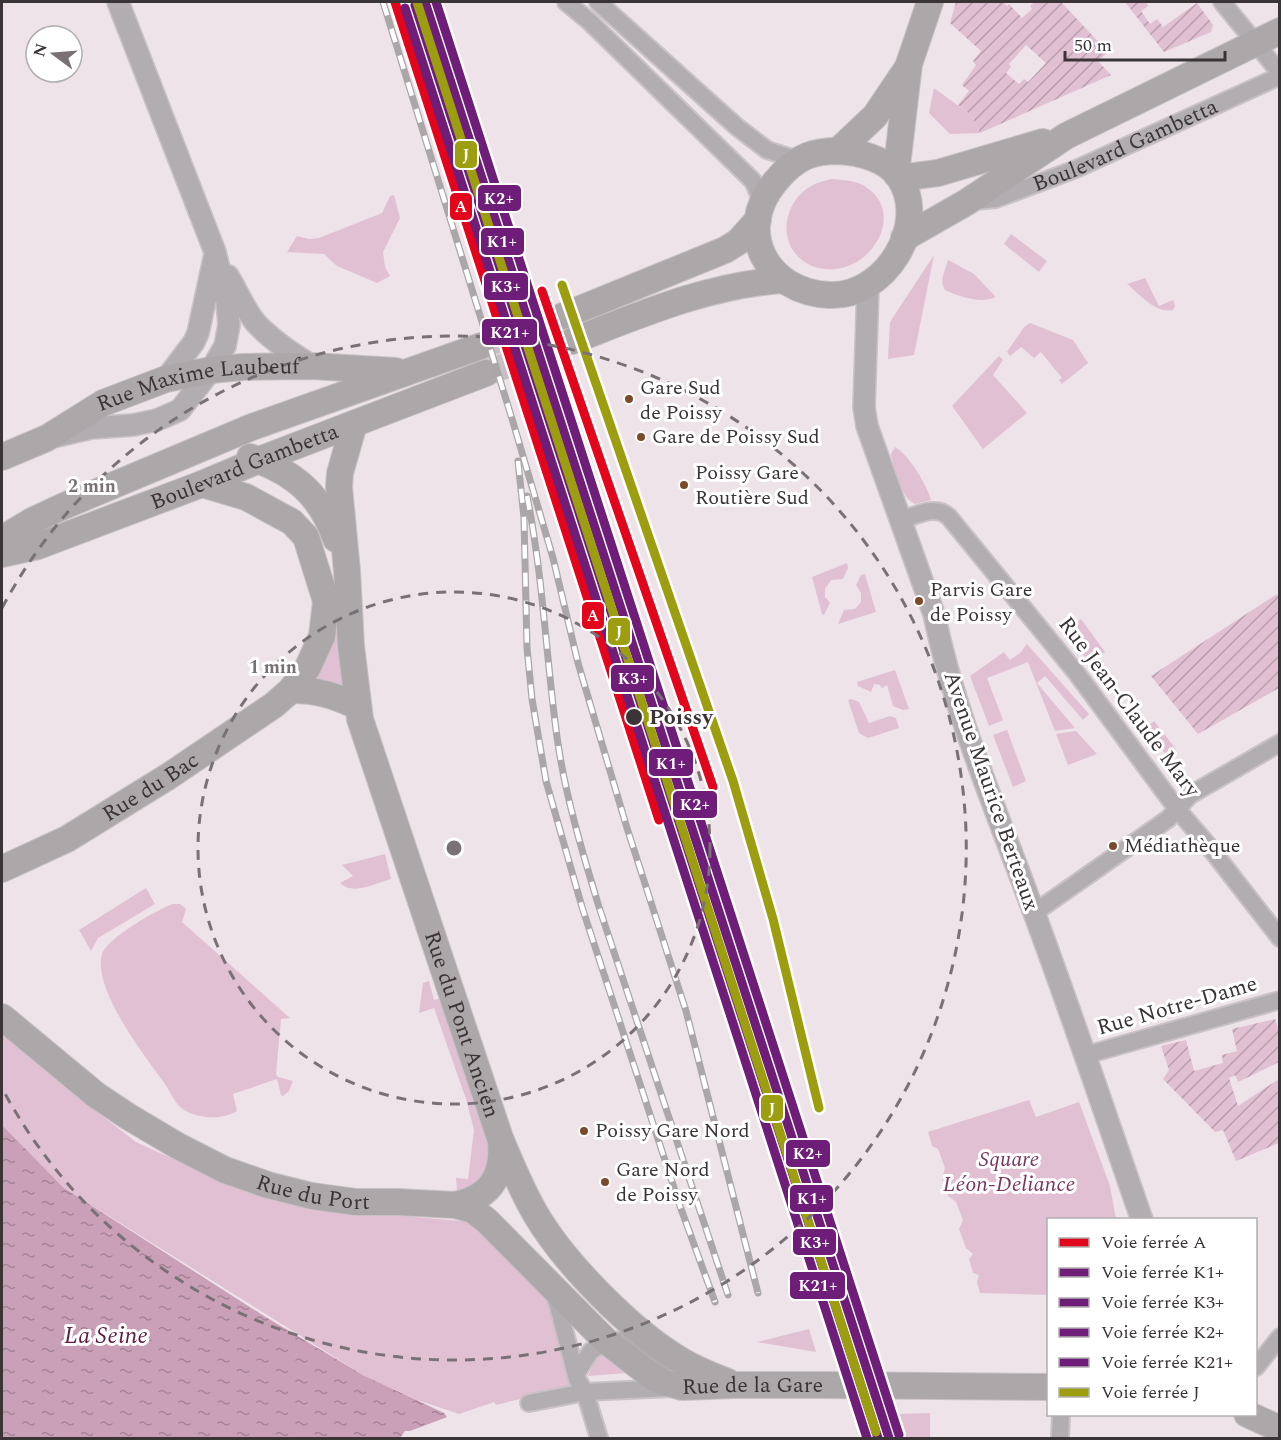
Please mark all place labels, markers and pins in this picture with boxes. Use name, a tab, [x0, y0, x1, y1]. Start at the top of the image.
place label: Gare Sud de Poissy	[640, 373, 723, 428]
marker: Gare Sud de Poissy	[623, 393, 635, 405]
place label: Gare de Poissy Sud	[652, 422, 820, 452]
marker: Gare de Poissy Sud	[635, 431, 647, 443]
place label: Poissy Gare Routière Sud	[695, 458, 809, 513]
marker: Poissy Gare Routière Sud	[678, 479, 690, 491]
place label: Parvis Gare de Poissy	[930, 575, 1032, 630]
marker: Parvis Gare de Poissy	[913, 595, 925, 607]
place label: Poissy	[649, 701, 714, 734]
marker: Poissy	[624, 707, 644, 727]
place label: Médiathèque	[1124, 831, 1241, 861]
centre of rings	[444, 838, 464, 858]
marker: Médiathèque	[1107, 840, 1119, 852]
place label: Poissy Gare Nord	[595, 1116, 750, 1146]
marker: Poissy Gare Nord	[578, 1125, 590, 1137]
place label: Gare Nord de Poissy	[616, 1155, 710, 1210]
marker: Gare Nord de Poissy	[599, 1176, 611, 1188]

